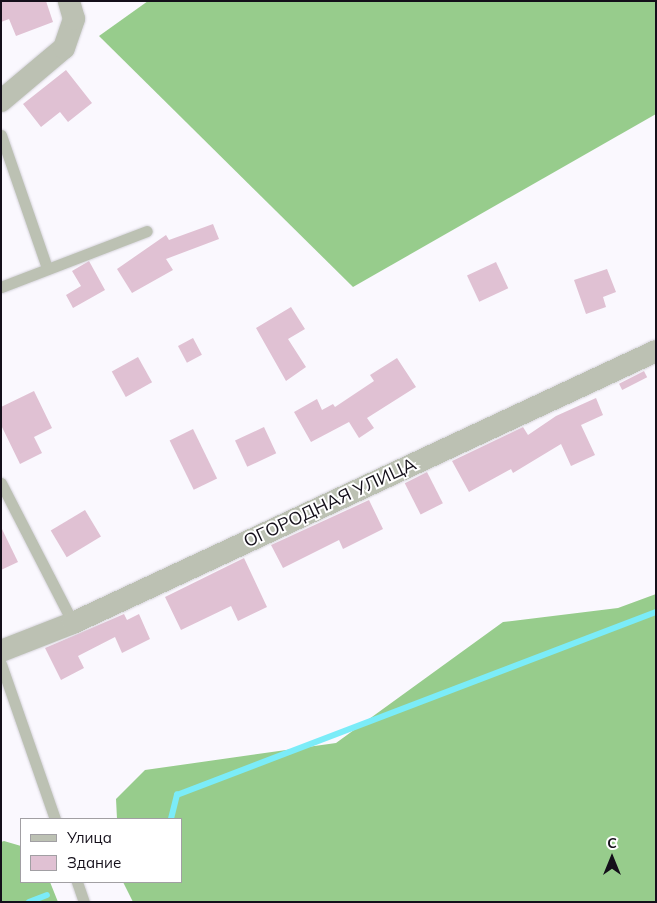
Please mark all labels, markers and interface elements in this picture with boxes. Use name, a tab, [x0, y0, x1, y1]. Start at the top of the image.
street label: ОГОРОДНАЯ УЛИЦА	[240, 453, 420, 553]
legend	[20, 818, 182, 883]
text: Улица	[67, 828, 112, 847]
north arrow	[587, 833, 637, 883]
text: С	[607, 834, 617, 852]
text: Здание	[67, 853, 121, 872]

